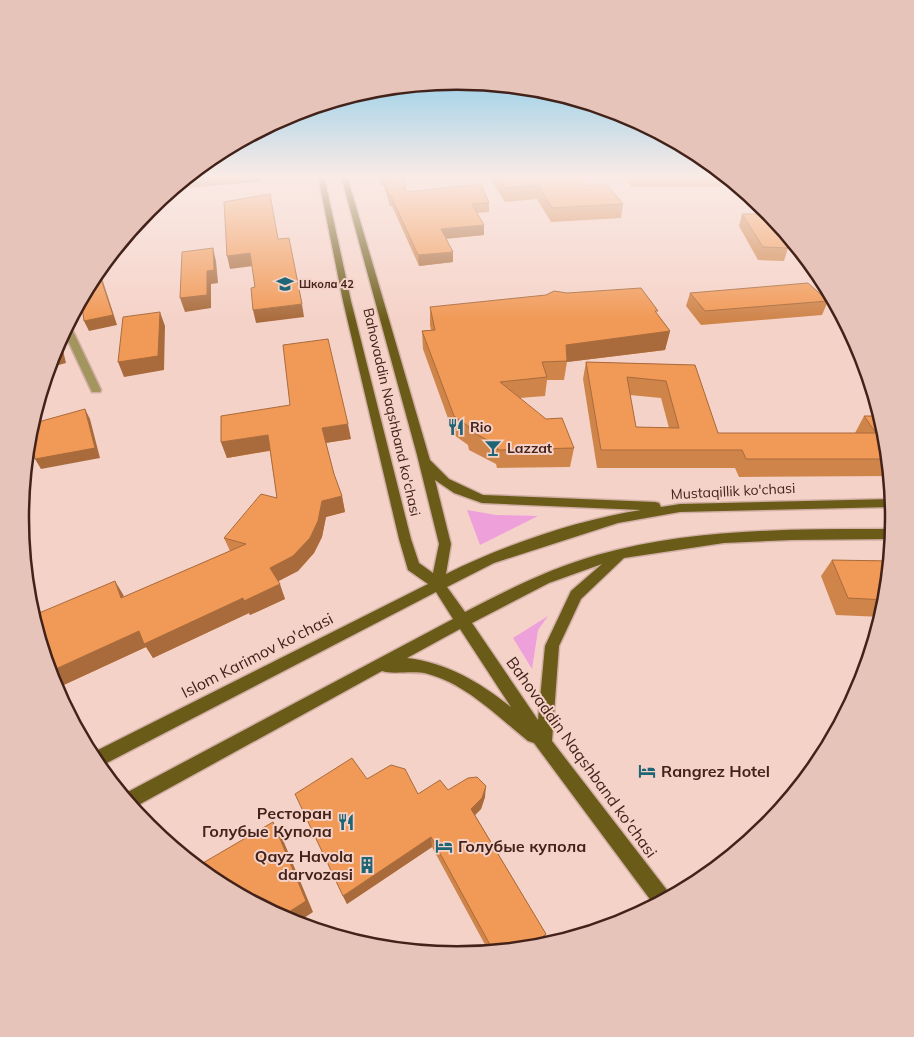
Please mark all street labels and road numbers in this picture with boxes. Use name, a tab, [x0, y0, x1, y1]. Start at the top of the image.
street label: Bahovaddin Naqshband ko'chasi	[359, 306, 425, 518]
street label: Mustaqillik ko'chasi	[670, 479, 796, 503]
street label: Islom Karimov ko'chasi	[178, 608, 336, 702]
street label: Bahovaddin Naqshband ko'chasi	[502, 653, 662, 861]

